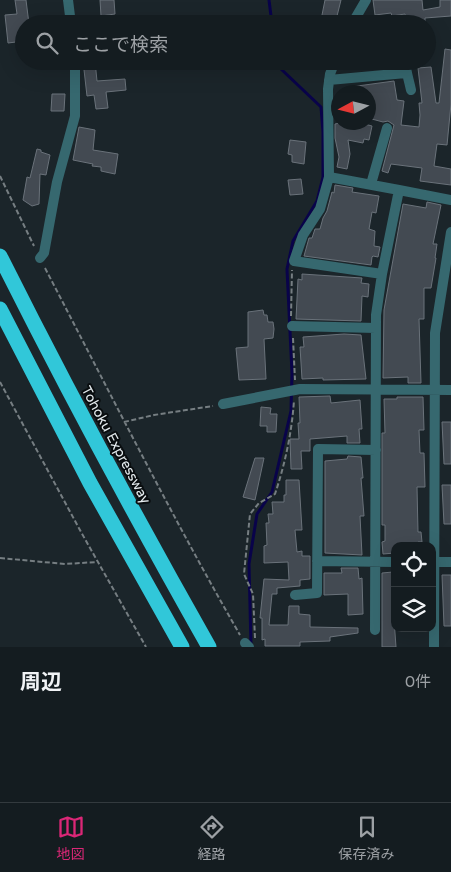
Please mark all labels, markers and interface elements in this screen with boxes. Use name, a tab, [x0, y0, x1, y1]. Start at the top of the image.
search box	[15, 15, 436, 70]
icon: search	[33, 29, 61, 57]
text: ここで検索	[73, 34, 168, 56]
north arrow	[331, 85, 376, 130]
street label: Tohoku Expressway	[78, 383, 154, 507]
map controls	[391, 542, 436, 632]
button: locate	[391, 542, 436, 587]
button: layers	[391, 587, 436, 632]
text: 周辺	[20, 670, 62, 695]
text: 0件	[405, 672, 431, 692]
tab: 地図	[57, 813, 85, 863]
tab: 経路	[198, 813, 226, 863]
tab: 保存済み	[339, 813, 395, 863]

